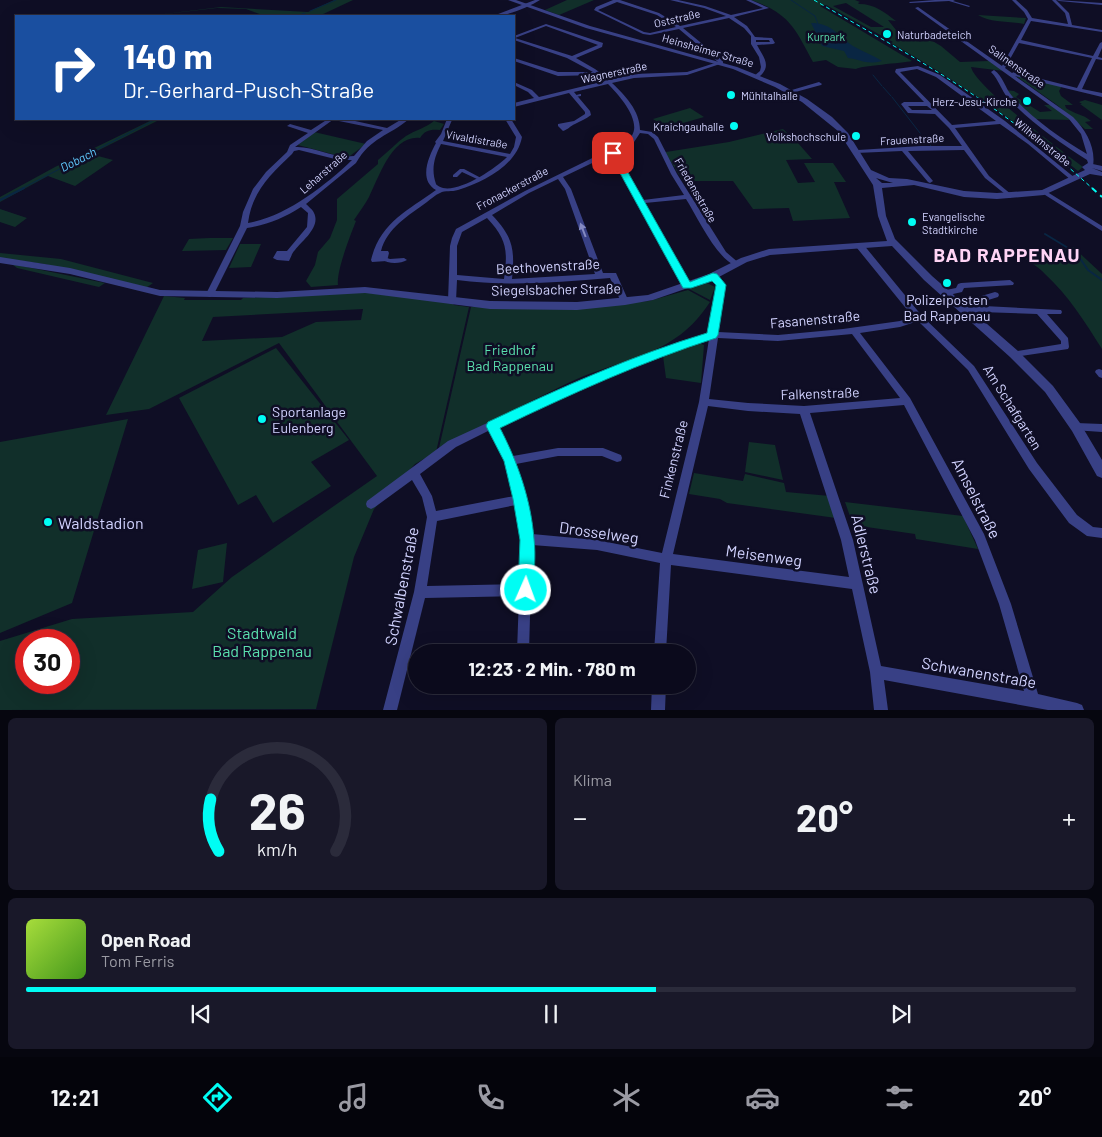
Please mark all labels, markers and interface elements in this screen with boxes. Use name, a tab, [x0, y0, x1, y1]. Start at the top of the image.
street label: Oststraße	[653, 6, 701, 30]
marker: Naturbadeteich	[881, 28, 893, 40]
place label: Naturbadeteich	[897, 28, 972, 41]
park label: Kurpark	[807, 30, 845, 43]
street label: Heinsheimer Straße	[661, 31, 755, 69]
text: 140 m	[123, 34, 213, 76]
icon: right	[40, 35, 105, 100]
street label: Salinenstraße	[986, 42, 1048, 90]
street label: Wagnerstraße	[580, 59, 648, 85]
text: Dr.-Gerhard-Pusch-Straße	[123, 76, 374, 102]
marker: Mühltalhalle	[725, 89, 737, 101]
place label: Mühltalhalle	[741, 89, 798, 102]
place label: Herz-Jesu-Kirche	[932, 95, 1017, 108]
marker: Herz-Jesu-Kirche	[1021, 95, 1033, 107]
street label: Wilhelmstraße	[1012, 115, 1074, 169]
place label: Kraichgauhalle	[653, 120, 724, 133]
marker: Kraichgauhalle	[728, 120, 740, 132]
street label: Vivaldistraße	[445, 127, 509, 151]
place label: Volkshochschule	[766, 130, 846, 143]
marker: Volkshochschule	[850, 130, 862, 142]
street label: Frauenstraße	[880, 131, 945, 147]
pin	[592, 132, 634, 174]
icon: arrive	[599, 139, 627, 167]
water label: Dobach	[58, 144, 98, 174]
street label: Leharstraße	[297, 148, 349, 196]
street label: Friedensstraße	[672, 155, 720, 225]
street label: Fronackerstraße	[474, 164, 550, 212]
place label: Evangelische Stadtkirche	[922, 210, 985, 236]
marker: Evangelische Stadtkirche	[906, 216, 918, 228]
one-way arrow	[579, 223, 586, 238]
district label: BAD RAPPENAU	[934, 243, 1080, 266]
street label: Beethovenstraße	[496, 255, 600, 277]
marker: Polizeiposten Bad Rappenau	[941, 277, 953, 289]
street label: Siegelsbacher Straße	[491, 279, 621, 299]
place label: Polizeiposten Bad Rappenau	[903, 291, 991, 324]
street label: Fasanenstraße	[769, 307, 861, 331]
park label: Friedhof Bad Rappenau	[466, 341, 554, 374]
street label: Am Schafgarten	[980, 361, 1046, 453]
street label: Falkenstraße	[780, 383, 860, 403]
place label: Sportanlage Eulenberg	[272, 403, 346, 436]
marker: Sportanlage Eulenberg	[256, 413, 268, 425]
street label: Finkenstraße	[655, 418, 691, 500]
street label: Amselstraße	[949, 455, 1005, 541]
street label: Adlerstraße	[848, 512, 886, 596]
place label: Waldstadion	[58, 513, 144, 532]
marker: Waldstadion	[42, 516, 54, 528]
street label: Drosselweg	[558, 517, 640, 547]
street label: Schwalbenstraße	[380, 525, 422, 647]
street label: Meisenweg	[724, 540, 804, 570]
position arrow	[499, 563, 551, 615]
park label: Stadtwald Bad Rappenau	[212, 623, 312, 660]
speed limit sign: 30	[15, 629, 80, 694]
street label: Schwanenstraße	[920, 653, 1038, 691]
text: 12:23 · 2 Min. · 780 m	[468, 657, 636, 680]
text: Klima	[573, 770, 612, 789]
text: 26	[249, 778, 306, 840]
text: 20°	[796, 794, 853, 840]
text: −	[573, 800, 587, 834]
text: +	[1062, 800, 1076, 834]
text: km/h	[257, 838, 298, 860]
text: Open Road	[101, 928, 191, 951]
text: Tom Ferris	[101, 951, 175, 970]
icon: previous	[187, 1000, 215, 1028]
icon: pause	[537, 1000, 565, 1028]
icon: next	[887, 1000, 915, 1028]
icon: directions	[200, 1080, 235, 1115]
icon: music	[336, 1080, 371, 1115]
icon: phone	[473, 1080, 508, 1115]
icon: climate	[609, 1080, 644, 1115]
icon: car	[745, 1080, 780, 1115]
icon: filters	[882, 1080, 917, 1115]
text: 12:21	[51, 1084, 99, 1110]
text: 20°	[1018, 1084, 1051, 1110]

